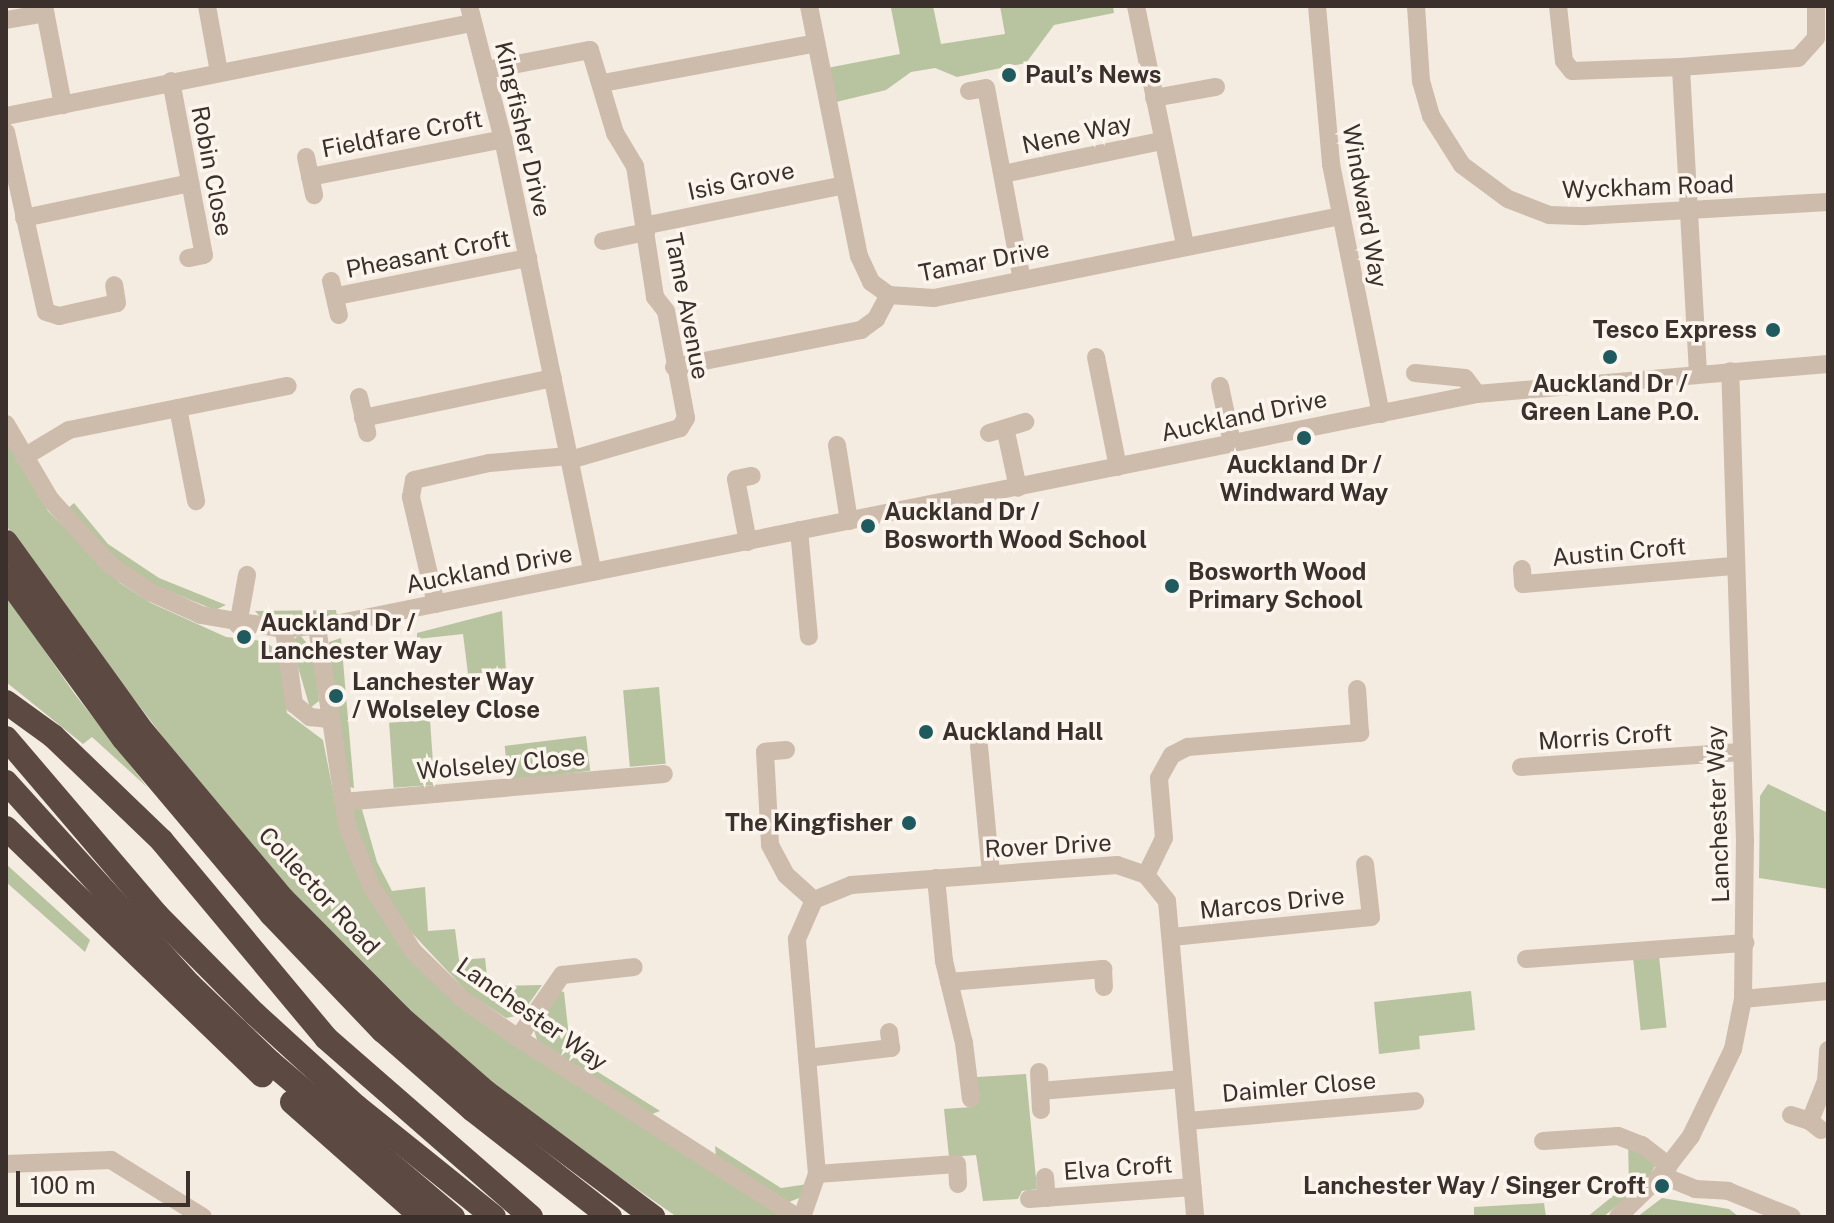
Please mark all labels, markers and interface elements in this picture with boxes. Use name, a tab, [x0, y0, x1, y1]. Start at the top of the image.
street label: Kingfisher Drive	[489, 39, 557, 219]
place label: Paul’s News	[1025, 61, 1162, 89]
marker: Paul’s News	[1000, 66, 1018, 84]
street label: Robin Close	[185, 104, 239, 238]
street label: Fieldfare Croft	[319, 104, 485, 164]
street label: Nene Way	[1019, 108, 1135, 160]
street label: Windward Way	[1336, 122, 1394, 290]
street label: Isis Grove	[685, 156, 797, 206]
street label: Wyckham Road	[1561, 170, 1735, 204]
street label: Pheasant Croft	[344, 224, 512, 284]
street label: Tame Avenue	[659, 230, 715, 382]
street label: Tamar Drive	[916, 234, 1052, 288]
place label: Tesco Express	[1593, 316, 1757, 344]
marker: Tesco Express	[1764, 321, 1782, 339]
marker: Auckland Dr / Green Lane P.O.	[1601, 348, 1619, 366]
place label: Auckland Dr / Green Lane P.O.	[1521, 370, 1699, 426]
street label: Auckland Drive	[1158, 384, 1330, 448]
marker: Auckland Dr / Windward Way	[1295, 429, 1313, 447]
place label: Auckland Dr / Windward Way	[1219, 451, 1389, 507]
place label: Auckland Dr / Bosworth Wood School	[884, 498, 1148, 554]
marker: Auckland Dr / Bosworth Wood School	[859, 517, 877, 535]
street label: Austin Croft	[1551, 532, 1687, 572]
street label: Auckland Drive	[403, 539, 575, 599]
place label: Bosworth Wood Primary School	[1188, 558, 1367, 614]
marker: Bosworth Wood Primary School	[1163, 577, 1181, 595]
place label: Auckland Dr / Lanchester Way	[260, 609, 443, 665]
marker: Auckland Dr / Lanchester Way	[235, 628, 253, 646]
place label: Lanchester Way / Wolseley Close	[352, 668, 541, 724]
marker: Lanchester Way / Wolseley Close	[327, 687, 345, 705]
place label: Auckland Hall	[942, 718, 1103, 746]
street label: Morris Croft	[1537, 718, 1673, 756]
marker: Auckland Hall	[917, 723, 935, 741]
street label: Lanchester Way	[1701, 725, 1735, 903]
street label: Wolseley Close	[415, 742, 587, 786]
place label: The Kingfisher	[725, 809, 893, 837]
marker: The Kingfisher	[900, 814, 918, 832]
street label: Collector Road	[252, 821, 386, 961]
street label: Rover Drive	[984, 828, 1112, 864]
street label: Marcos Drive	[1198, 881, 1346, 925]
street label: Lanchester Way	[451, 951, 613, 1077]
street label: Daimler Close	[1221, 1066, 1377, 1108]
street label: Elva Croft	[1063, 1150, 1173, 1186]
scale bar	[20, 1155, 194, 1205]
text: 100 m	[30, 1171, 96, 1199]
place label: Lanchester Way / Singer Croft	[1302, 1172, 1646, 1200]
marker: Lanchester Way / Singer Croft	[1653, 1177, 1671, 1195]

